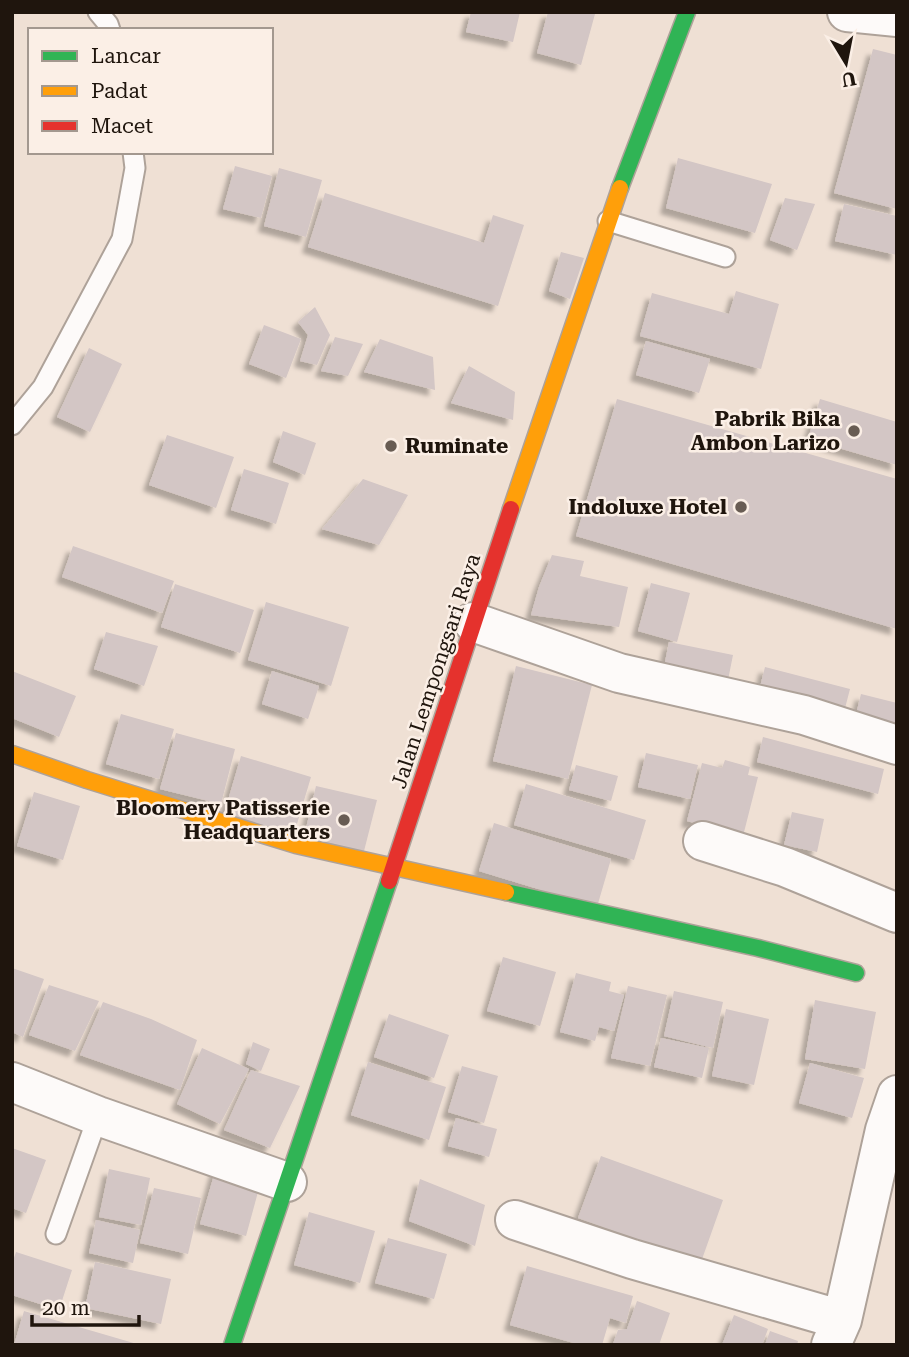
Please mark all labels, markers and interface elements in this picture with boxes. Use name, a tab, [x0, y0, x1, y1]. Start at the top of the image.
legend	[28, 28, 273, 154]
north arrow	[811, 28, 881, 98]
text: Lancar	[91, 44, 161, 68]
text: U	[839, 67, 858, 92]
text: Padat	[91, 79, 148, 103]
text: Macet	[91, 114, 153, 138]
place label: Pabrik Bika Ambon Larizo	[691, 407, 841, 455]
marker: Pabrik Bika Ambon Larizo	[846, 423, 862, 439]
place label: Ruminate	[405, 434, 508, 458]
marker: Ruminate	[383, 438, 399, 454]
place label: Indoluxe Hotel	[569, 495, 727, 519]
marker: Indoluxe Hotel	[733, 499, 749, 515]
street label: Jalan Lempongsari Raya	[387, 550, 486, 792]
place label: Bloomery Patisserie Headquarters	[116, 796, 330, 844]
marker: Bloomery Patisserie Headquarters	[336, 812, 352, 828]
scale bar	[32, 1284, 138, 1328]
text: 20 m	[42, 1296, 90, 1320]

